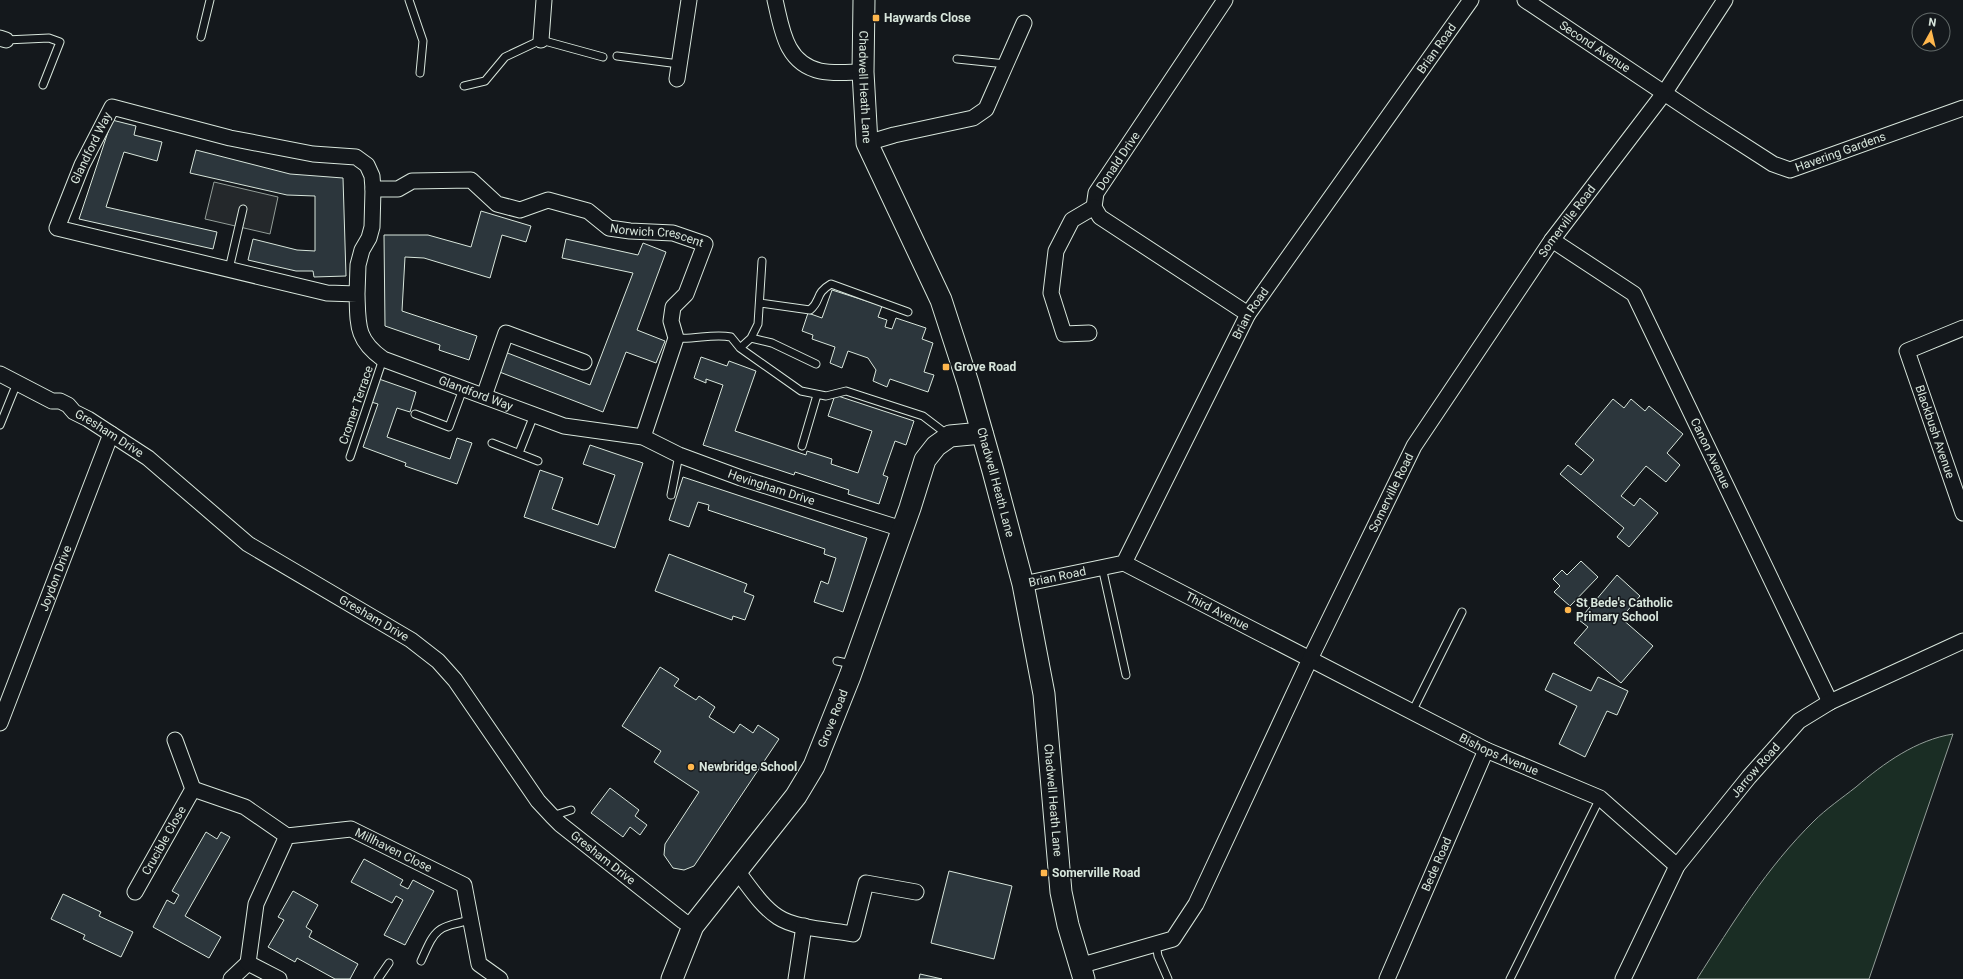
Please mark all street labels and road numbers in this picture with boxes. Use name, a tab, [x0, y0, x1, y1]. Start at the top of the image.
street label: Second Avenue	[1557, 18, 1633, 75]
street label: Brian Road	[1414, 21, 1459, 76]
street label: Chadwell Heath Lane	[856, 30, 874, 144]
street label: Glandford Way	[68, 109, 115, 186]
street label: Donald Drive	[1093, 129, 1143, 193]
street label: Havering Gardens	[1793, 129, 1888, 175]
street label: Somerville Road	[1536, 182, 1598, 260]
street label: Norwich Crescent	[609, 221, 705, 250]
street label: Brian Road	[1230, 285, 1272, 342]
street label: Cromer Terrace	[336, 364, 376, 446]
street label: Glandford Way	[437, 373, 515, 414]
street label: Blackbush Avenue	[1912, 383, 1958, 480]
street label: Gresham Drive	[73, 407, 146, 460]
street label: Canon Avenue	[1688, 416, 1733, 491]
street label: Chadwell Heath Lane	[974, 426, 1017, 539]
street label: Somerville Road	[1366, 451, 1416, 535]
street label: Hevingham Drive	[726, 467, 817, 508]
street label: Joydon Drive	[37, 543, 75, 613]
street label: Brian Road	[1027, 564, 1087, 590]
street label: Third Avenue	[1183, 589, 1251, 633]
street label: Gresham Drive	[337, 592, 411, 644]
street label: Grove Road	[815, 687, 851, 750]
street label: Bishops Avenue	[1457, 730, 1541, 778]
street label: Jarrow Road	[1728, 740, 1783, 800]
street label: Chadwell Heath Lane	[1041, 743, 1065, 857]
street label: Crucible Close	[139, 804, 189, 878]
street label: Millhaven Close	[353, 825, 434, 875]
street label: Gresham Drive	[568, 828, 638, 888]
street label: Bede Road	[1419, 835, 1454, 893]

